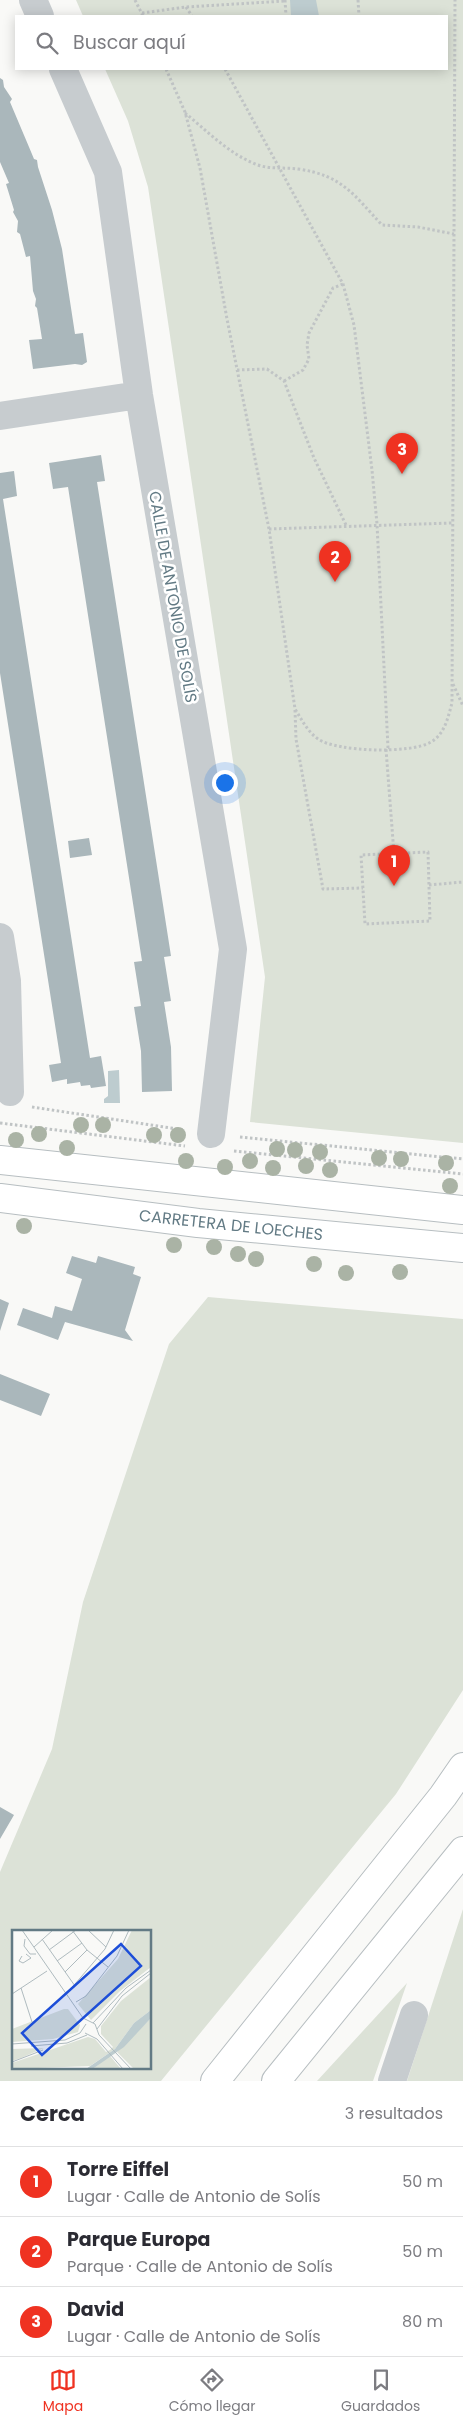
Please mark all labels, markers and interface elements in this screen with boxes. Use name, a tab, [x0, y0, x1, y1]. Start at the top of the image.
search box	[15, 15, 448, 70]
icon: search	[33, 29, 61, 57]
text: Buscar aquí	[73, 29, 186, 56]
pin: 3	[386, 433, 418, 474]
street label: CALLE DE ANTONIO DE SOLÍS	[143, 489, 203, 705]
pin: 2	[319, 541, 351, 582]
your location	[212, 770, 238, 796]
pin: 1	[378, 845, 410, 886]
street label: CARRETERA DE LOECHES	[138, 1204, 324, 1246]
inset map	[12, 1930, 151, 2068]
text: Cerca	[20, 2099, 85, 2128]
text: 3 resultados	[345, 2102, 443, 2125]
text: Torre Eiffel	[67, 2156, 169, 2183]
text: 1	[33, 2170, 39, 2193]
text: 50 m	[402, 2170, 443, 2193]
text: Lugar · Calle de Antonio de Solís	[67, 2185, 321, 2208]
text: Parque Europa	[67, 2226, 210, 2253]
text: 2	[31, 2240, 41, 2263]
text: 50 m	[402, 2240, 443, 2263]
text: Parque · Calle de Antonio de Solís	[67, 2255, 333, 2278]
text: David	[67, 2296, 124, 2323]
text: 3	[31, 2310, 41, 2333]
text: 80 m	[402, 2310, 443, 2333]
text: Lugar · Calle de Antonio de Solís	[67, 2325, 321, 2348]
tab: Mapa	[43, 2366, 83, 2417]
tab: Cómo llegar	[169, 2366, 255, 2417]
tab: Guardados	[341, 2366, 420, 2417]

